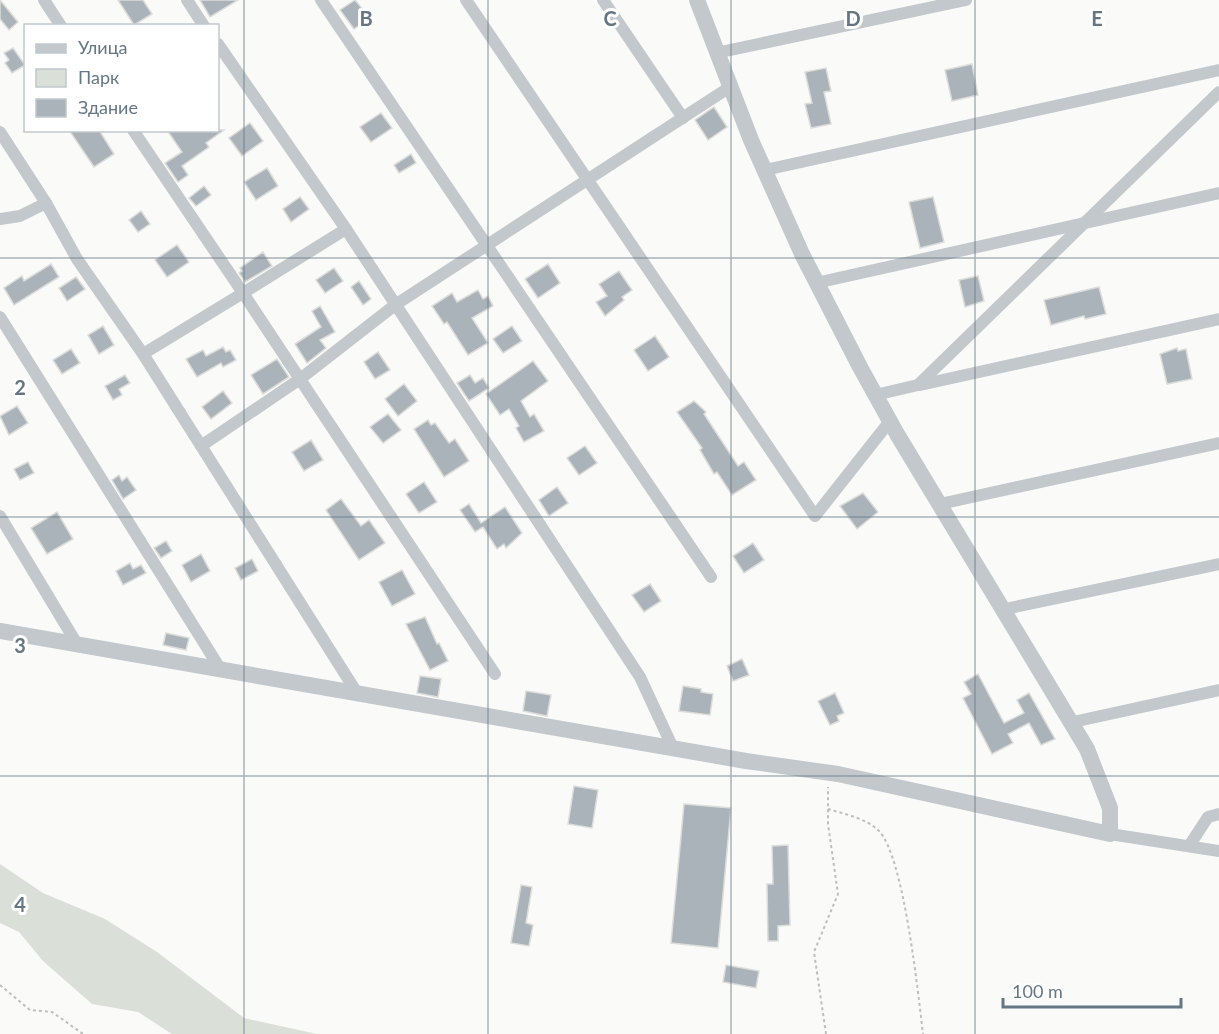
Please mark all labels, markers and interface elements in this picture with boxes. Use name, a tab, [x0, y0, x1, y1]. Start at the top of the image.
text: B	[359, 6, 373, 30]
text: C	[603, 6, 617, 30]
text: D	[845, 6, 861, 30]
text: E	[1091, 6, 1103, 30]
legend	[24, 24, 219, 132]
text: Улица	[78, 36, 128, 58]
text: Парк	[78, 66, 120, 88]
text: Здание	[78, 96, 138, 118]
text: 2	[14, 375, 26, 399]
text: 3	[14, 633, 26, 657]
text: 4	[14, 892, 26, 916]
scale bar	[1003, 971, 1182, 1009]
text: 100 m	[1012, 980, 1063, 1002]

